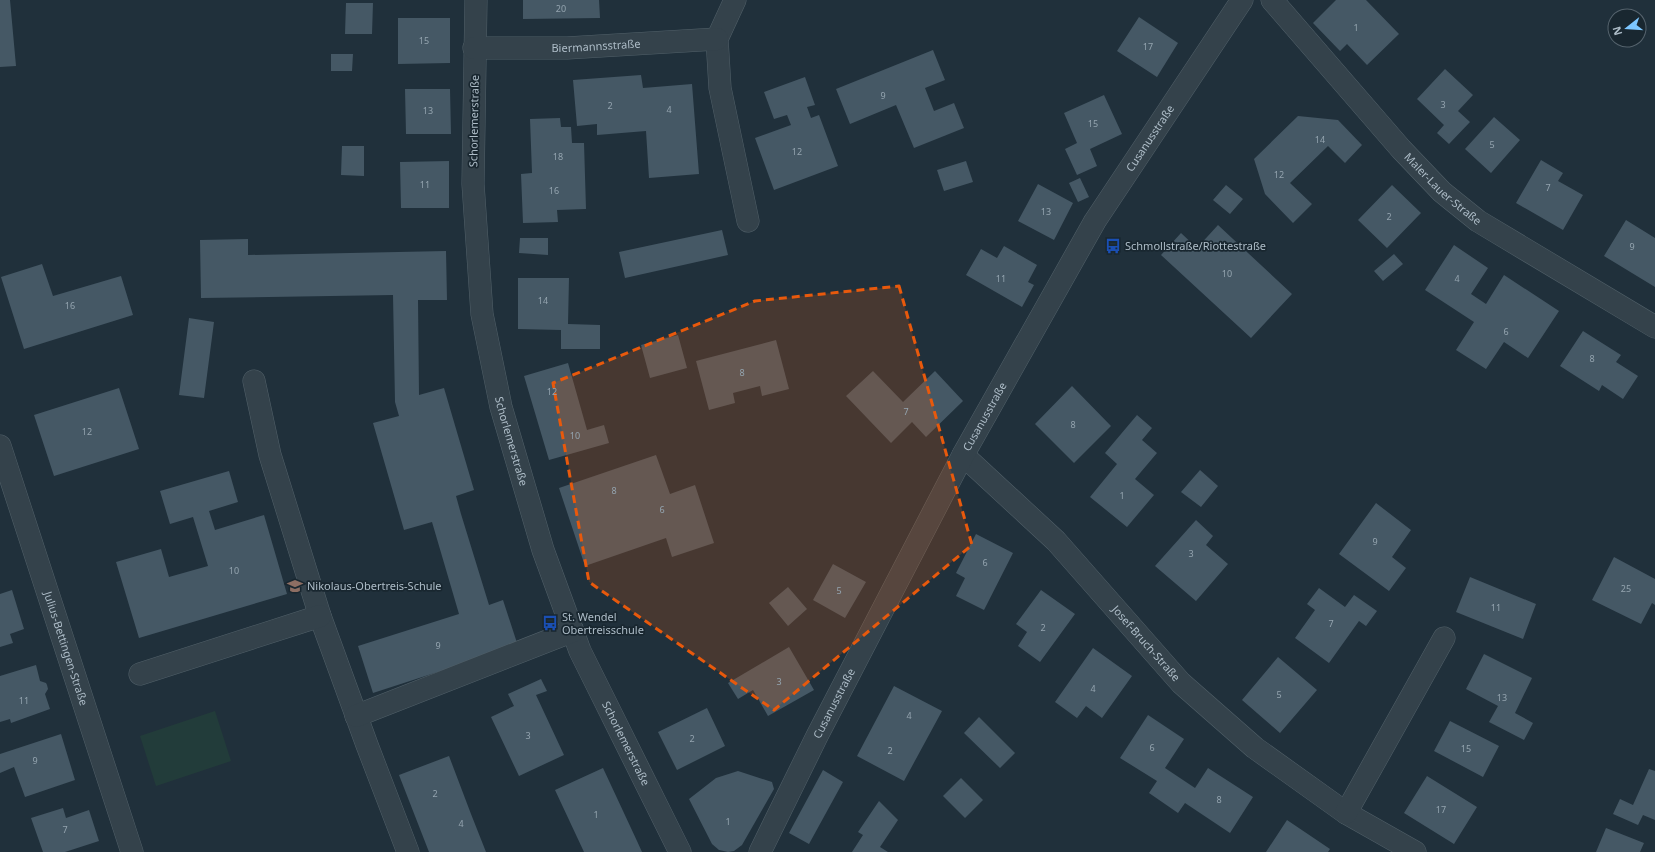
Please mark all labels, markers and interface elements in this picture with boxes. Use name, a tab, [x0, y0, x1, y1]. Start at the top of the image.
house number: 20	[556, 2, 566, 15]
north arrow	[1607, 8, 1647, 48]
house number: 1	[1353, 21, 1359, 34]
text: N	[1608, 25, 1625, 38]
house number: 15	[419, 34, 429, 47]
street label: Biermannsstraße	[551, 36, 641, 55]
house number: 17	[1143, 40, 1153, 53]
street label: Schorlemerstraße	[465, 75, 482, 167]
house number: 9	[880, 89, 886, 102]
house number: 3	[1440, 98, 1446, 111]
house number: 2	[607, 99, 613, 112]
street label: Cusanusstraße	[1122, 102, 1177, 174]
house number: 4	[666, 103, 672, 116]
house number: 13	[423, 104, 433, 117]
house number: 15	[1088, 117, 1098, 130]
house number: 14	[1315, 133, 1325, 146]
house number: 5	[1489, 138, 1495, 151]
house number: 12	[792, 145, 802, 158]
street label: Maler-Lauer-Straße	[1401, 149, 1485, 228]
house number: 18	[553, 150, 563, 163]
house number: 12	[1274, 168, 1284, 181]
house number: 11	[420, 178, 430, 191]
house number: 7	[1545, 181, 1551, 194]
house number: 16	[549, 184, 559, 197]
house number: 13	[1041, 205, 1051, 218]
house number: 2	[1386, 210, 1392, 223]
bus stop icon: Schmollstraße/Riottestraße	[1104, 237, 1122, 255]
place label: Schmollstraße/Riottestraße	[1125, 238, 1266, 253]
house number: 9	[1629, 240, 1635, 253]
house number: 10	[1222, 267, 1232, 280]
house number: 11	[996, 272, 1006, 285]
house number: 4	[1454, 272, 1460, 285]
house number: 14	[538, 294, 548, 307]
house number: 16	[65, 299, 75, 312]
house number: 6	[1503, 325, 1509, 338]
house number: 8	[1589, 352, 1595, 365]
house number: 8	[739, 366, 745, 379]
street label: Cusanusstraße	[959, 379, 1010, 454]
house number: 12	[547, 385, 557, 398]
street label: Schorlemerstraße	[492, 395, 532, 488]
house number: 7	[903, 405, 909, 418]
house number: 8	[1070, 418, 1076, 431]
house number: 12	[82, 425, 92, 438]
house number: 10	[570, 429, 580, 442]
house number: 8	[611, 484, 617, 497]
house number: 1	[1119, 489, 1125, 502]
house number: 6	[659, 503, 665, 516]
house number: 9	[1372, 535, 1378, 548]
house number: 3	[1188, 547, 1194, 560]
house number: 6	[982, 556, 988, 569]
house number: 10	[229, 564, 239, 577]
school or university icon: Nikolaus-Obertreis-Schule	[286, 577, 304, 595]
place label: Nikolaus-Obertreis-Schule	[307, 578, 442, 593]
house number: 25	[1621, 582, 1631, 595]
house number: 5	[836, 584, 842, 597]
street label: Julius-Bettingen-Straße	[40, 588, 92, 707]
street label: Josef-Bruch-Straße	[1108, 601, 1184, 684]
house number: 11	[1491, 601, 1501, 614]
place label: St. Wendel Obertreisschule	[562, 609, 644, 637]
bus stop icon: St. Wendel Obertreisschule	[541, 614, 559, 632]
house number: 7	[1328, 617, 1334, 630]
house number: 2	[1040, 621, 1046, 634]
house number: 9	[435, 639, 441, 652]
street label: Cusanusstraße	[809, 666, 858, 741]
house number: 3	[776, 675, 782, 688]
house number: 4	[1090, 682, 1096, 695]
house number: 5	[1276, 688, 1282, 701]
house number: 13	[1497, 691, 1507, 704]
house number: 11	[19, 694, 29, 707]
street label: Schorlemerstraße	[599, 698, 654, 788]
house number: 4	[906, 709, 912, 722]
house number: 3	[525, 729, 531, 742]
house number: 2	[689, 732, 695, 745]
house number: 6	[1149, 741, 1155, 754]
house number: 15	[1461, 742, 1471, 755]
house number: 2	[887, 744, 893, 757]
house number: 9	[32, 754, 38, 767]
house number: 2	[432, 787, 438, 800]
house number: 8	[1216, 793, 1222, 806]
house number: 17	[1436, 803, 1446, 816]
house number: 1	[593, 808, 599, 821]
house number: 1	[725, 815, 731, 828]
house number: 4	[458, 817, 464, 830]
house number: 7	[62, 823, 68, 836]

